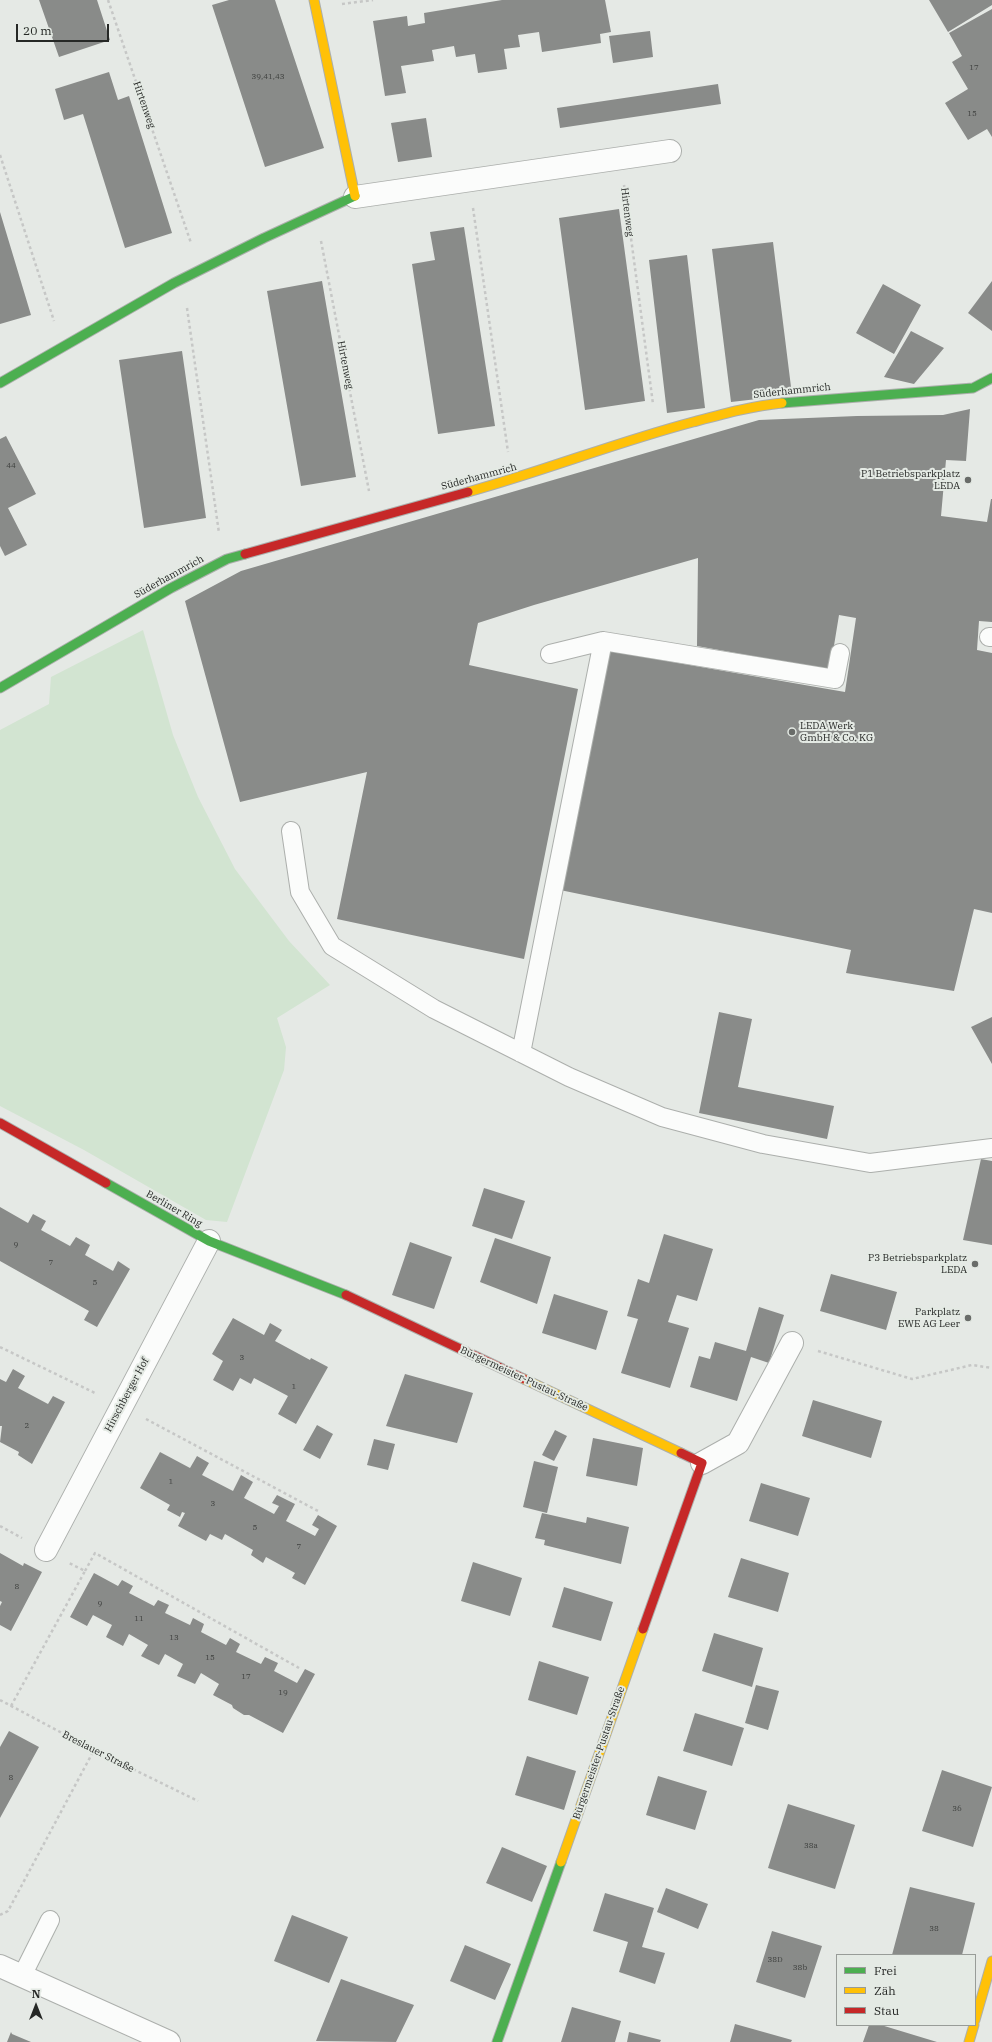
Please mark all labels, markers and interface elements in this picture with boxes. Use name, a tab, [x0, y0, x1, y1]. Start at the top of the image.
scale bar	[18, 16, 111, 42]
text: 20 m	[23, 23, 52, 38]
house number: 17	[969, 63, 979, 73]
house number: 39,41,43	[251, 72, 285, 82]
street label: Hirtenweg	[130, 80, 158, 130]
house number: 15	[967, 109, 977, 119]
street label: Hirtenweg	[618, 187, 636, 237]
street label: Hirtenweg	[334, 340, 356, 390]
street label: Süderhammrich	[753, 381, 831, 401]
house number: 44	[6, 461, 16, 471]
street label: Süderhammrich	[440, 461, 518, 493]
place label: P1 Betriebsparkplatz LEDA	[861, 468, 960, 492]
marker: P1 Betriebsparkplatz LEDA	[963, 475, 973, 485]
street label: Süderhammrich	[132, 553, 206, 601]
place label: LEDA Werk GmbH & Co. KG	[800, 720, 873, 744]
marker: LEDA Werk GmbH & Co. KG	[787, 727, 797, 737]
street label: Berliner Ring	[144, 1188, 204, 1230]
house number: 9	[14, 1240, 18, 1250]
place label: P3 Betriebsparkplatz LEDA	[868, 1252, 967, 1276]
house number: 7	[49, 1258, 53, 1268]
marker: P3 Betriebsparkplatz LEDA	[970, 1259, 980, 1269]
house number: 5	[93, 1278, 97, 1288]
place label: Parkplatz EWE AG Leer	[898, 1306, 960, 1330]
marker: Parkplatz EWE AG Leer	[963, 1313, 973, 1323]
street label: Bürgermeister-Pustau-Straße	[458, 1344, 590, 1414]
house number: 3	[240, 1353, 244, 1363]
street label: Hirschberger Hof	[102, 1356, 152, 1434]
house number: 1	[292, 1382, 296, 1392]
house number: 2	[25, 1421, 29, 1431]
house number: 1	[169, 1477, 173, 1487]
house number: 3	[211, 1499, 215, 1509]
house number: 5	[253, 1523, 257, 1533]
house number: 7	[297, 1542, 301, 1552]
house number: 8	[15, 1582, 19, 1592]
house number: 9	[98, 1599, 102, 1609]
house number: 11	[134, 1614, 144, 1624]
house number: 13	[169, 1633, 179, 1643]
house number: 15	[205, 1653, 215, 1663]
house number: 17	[241, 1672, 251, 1682]
street label: Bürgermeister-Pustau-Straße	[571, 1685, 627, 1821]
house number: 19	[278, 1688, 288, 1698]
street label: Breslauer Straße	[60, 1729, 136, 1775]
house number: 8	[9, 1773, 13, 1783]
house number: 36	[952, 1804, 962, 1814]
house number: 38a	[804, 1841, 818, 1851]
house number: 38	[929, 1924, 939, 1934]
legend	[836, 1954, 976, 2026]
house number: 38D	[767, 1955, 783, 1965]
house number: 38b	[793, 1963, 807, 1973]
text: Frei	[874, 1963, 897, 1978]
text: Zäh	[874, 1983, 896, 1998]
north arrow	[16, 1986, 56, 2026]
text: N	[32, 1987, 40, 2001]
text: Stau	[874, 2003, 899, 2018]

